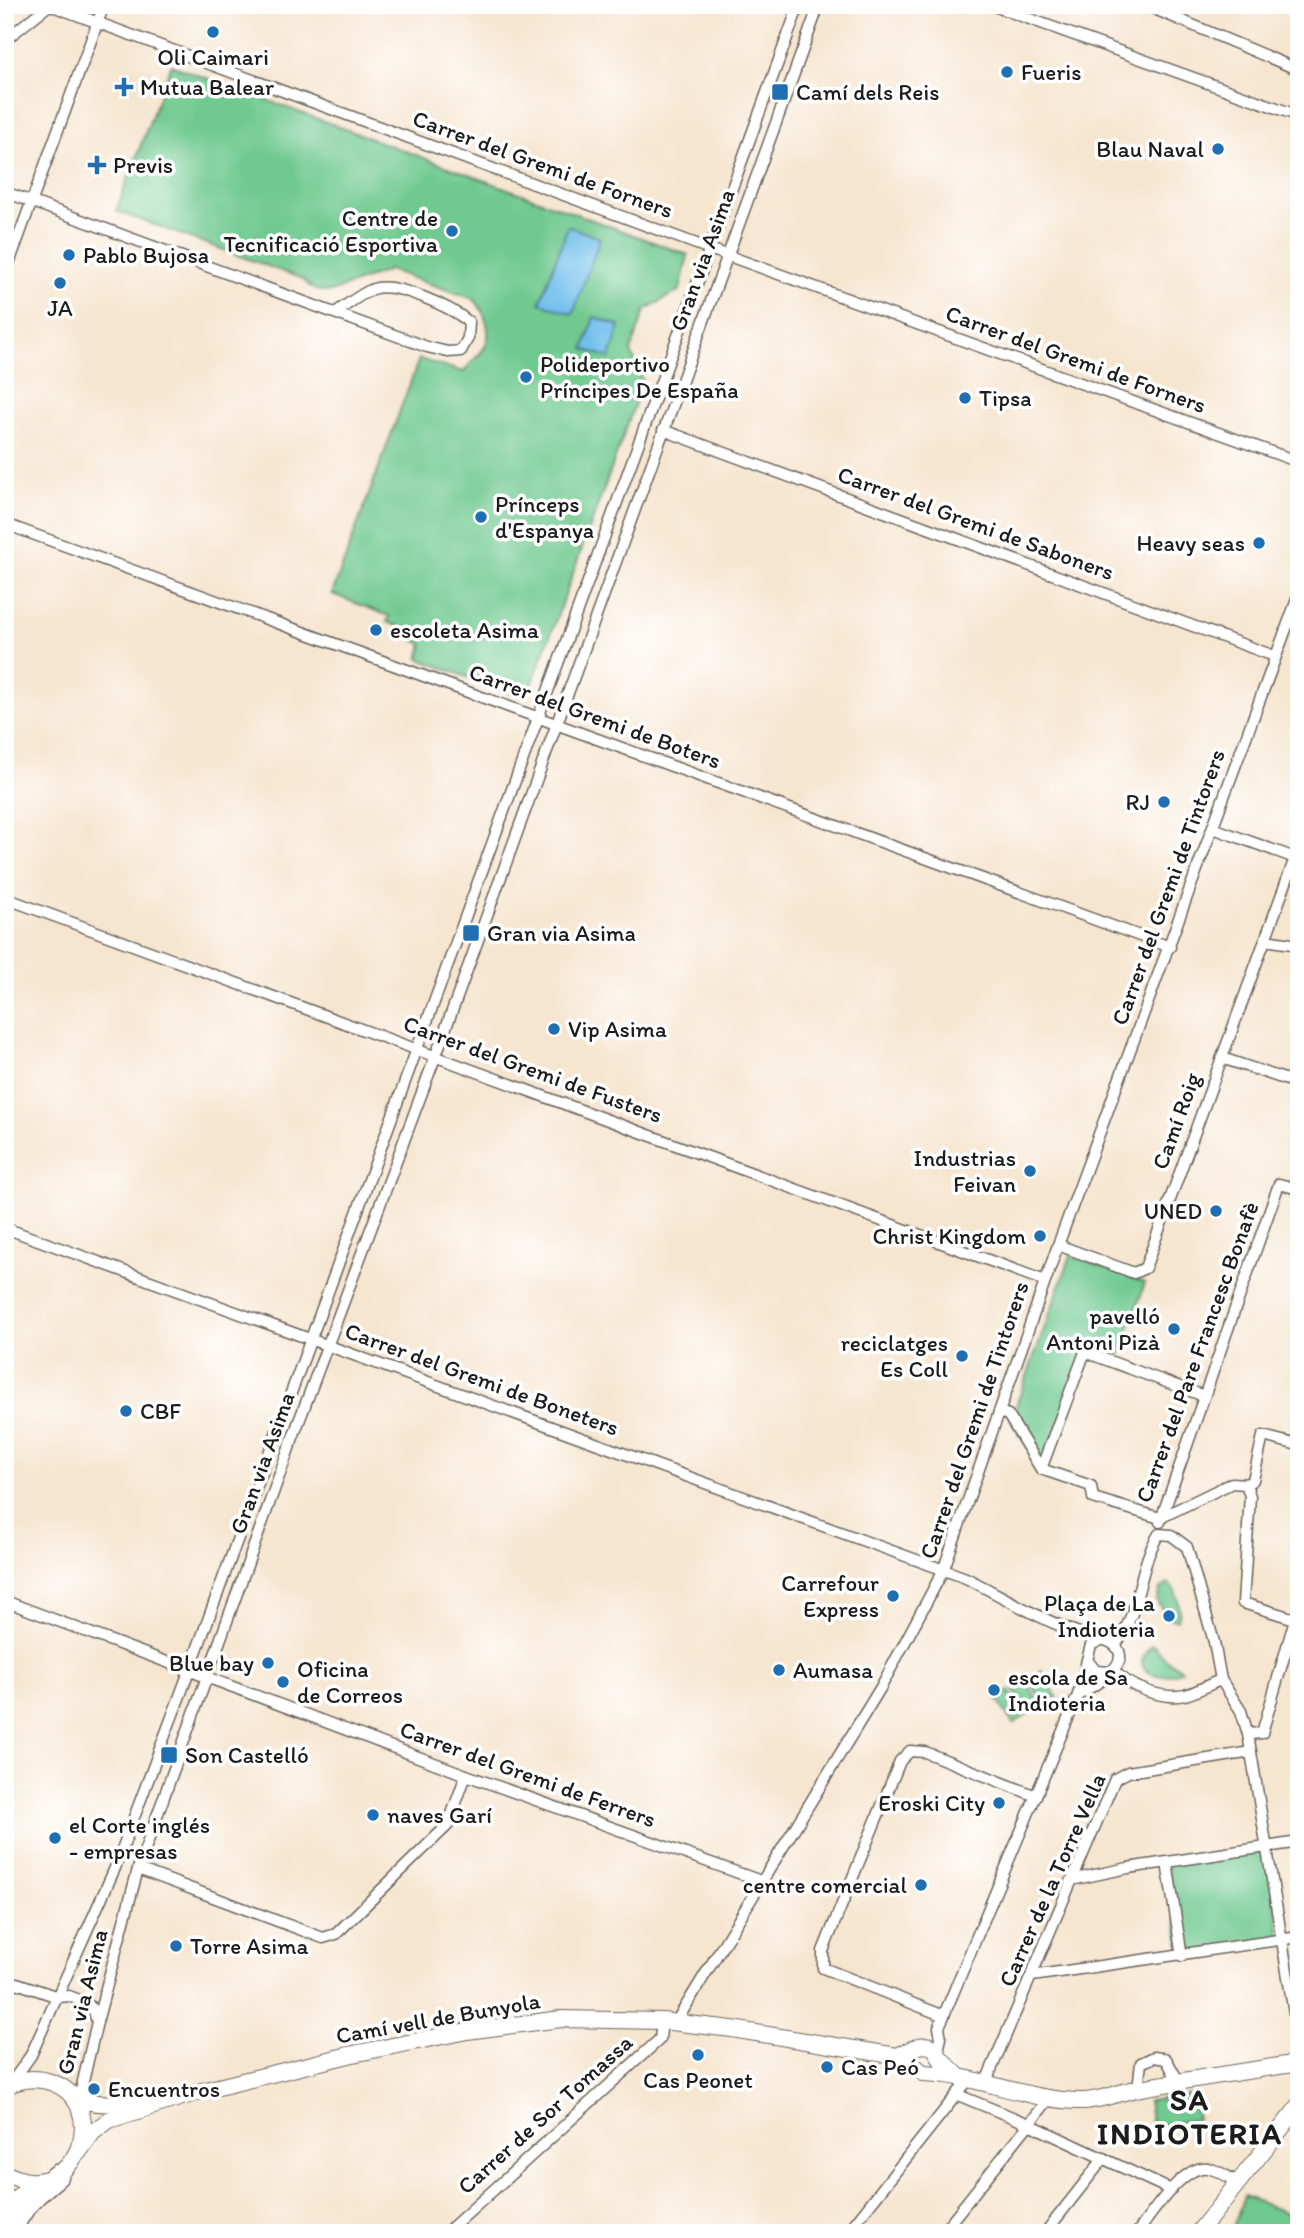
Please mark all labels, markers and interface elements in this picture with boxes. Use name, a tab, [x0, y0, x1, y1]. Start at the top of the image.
marker: Oli Caimari	[205, 24, 221, 40]
place label: Oli Caimari	[157, 43, 269, 71]
place label: Fueris	[1021, 58, 1081, 86]
marker: Fueris	[999, 64, 1015, 80]
place label: Mutua Balear	[140, 73, 274, 101]
marker: Mutua Balear	[114, 77, 134, 97]
place label: Camí dels Reis	[796, 78, 939, 106]
marker: Camí dels Reis	[770, 82, 790, 102]
street label: Carrer del Gremi de Forners	[409, 104, 677, 224]
place label: Blau Naval	[1096, 135, 1204, 163]
marker: Blau Naval	[1210, 141, 1226, 157]
place label: Previs	[113, 151, 173, 179]
marker: Previs	[87, 155, 107, 175]
street label: Gran via Asima	[663, 185, 741, 335]
place label: Centre de Tecnificació Esportiva	[224, 204, 438, 258]
marker: Centre de Tecnificació Esportiva	[444, 223, 460, 239]
place label: Pablo Bujosa	[83, 241, 209, 269]
marker: Pablo Bujosa	[61, 247, 77, 263]
marker: JA	[52, 275, 68, 291]
place label: JA	[47, 294, 73, 322]
street label: Carrer del Gremi de Forners	[942, 299, 1210, 419]
place label: Polideportivo Príncipes De España	[540, 350, 739, 404]
marker: Polideportivo Príncipes De España	[518, 369, 534, 385]
place label: Tipsa	[979, 384, 1032, 412]
marker: Tipsa	[957, 390, 973, 406]
street label: Carrer del Gremi de Saboners	[834, 460, 1118, 586]
place label: Prínceps d'Espanya	[495, 490, 594, 544]
marker: Prínceps d'Espanya	[473, 509, 489, 525]
place label: Heavy seas	[1137, 529, 1245, 557]
marker: Heavy seas	[1251, 535, 1267, 551]
place label: escoleta Asima	[390, 616, 539, 644]
marker: escoleta Asima	[368, 622, 384, 638]
street label: Carrer del Gremi de Boters	[465, 657, 725, 775]
street label: Carrer del Gremi de Tintorers	[1105, 745, 1231, 1029]
place label: RJ	[1126, 788, 1150, 816]
marker: RJ	[1156, 794, 1172, 810]
place label: Gran via Asima	[487, 919, 636, 947]
marker: Gran via Asima	[461, 923, 481, 943]
street label: Carrer del Gremi de Fusters	[400, 1009, 666, 1129]
place label: Vip Asima	[568, 1015, 667, 1043]
marker: Vip Asima	[546, 1021, 562, 1037]
street label: Camí Roig	[1146, 1069, 1206, 1173]
place label: Industrias Feivan	[914, 1144, 1016, 1198]
marker: Industrias Feivan	[1022, 1163, 1038, 1179]
place label: UNED	[1144, 1197, 1202, 1225]
street label: Carrer del Pare Francesc Bonafè	[1129, 1198, 1265, 1506]
marker: UNED	[1208, 1203, 1224, 1219]
place label: Christ Kingdom	[873, 1222, 1026, 1250]
marker: Christ Kingdom	[1032, 1228, 1048, 1244]
street label: Carrer del Gremi de Tintorers	[913, 1278, 1035, 1562]
place label: pavelló Antoni Pizà	[1046, 1302, 1160, 1356]
street label: Carrer del Gremi de Boneters	[341, 1316, 623, 1442]
marker: pavelló Antoni Pizà	[1166, 1321, 1182, 1337]
place label: reciclatges Es Coll	[841, 1329, 948, 1383]
marker: reciclatges Es Coll	[954, 1348, 970, 1364]
street label: Gran via Asima	[223, 1388, 301, 1538]
place label: CBF	[140, 1397, 181, 1425]
marker: CBF	[118, 1403, 134, 1419]
place label: Carrefour Express	[781, 1569, 879, 1623]
marker: Carrefour Express	[885, 1588, 901, 1604]
place label: Plaça de La Indioteria	[1044, 1589, 1155, 1643]
marker: Plaça de La Indioteria	[1161, 1608, 1177, 1624]
place label: Blue bay	[169, 1649, 254, 1677]
marker: Blue bay	[260, 1655, 276, 1671]
place label: Oficina de Correos	[297, 1655, 403, 1709]
place label: Aumasa	[793, 1656, 873, 1684]
marker: Aumasa	[771, 1662, 787, 1678]
place label: escola de Sa Indioteria	[1008, 1663, 1128, 1717]
marker: Oficina de Correos	[275, 1674, 291, 1690]
marker: escola de Sa Indioteria	[986, 1682, 1002, 1698]
street label: Carrer del Gremi de Ferrers	[396, 1715, 660, 1833]
place label: Son Castelló	[185, 1741, 309, 1769]
marker: Son Castelló	[159, 1745, 179, 1765]
street label: Carrer de la Torre Vella	[992, 1769, 1112, 1991]
place label: Eroski City	[878, 1789, 985, 1817]
marker: Eroski City	[991, 1795, 1007, 1811]
place label: naves Garí	[387, 1801, 492, 1829]
marker: naves Garí	[365, 1807, 381, 1823]
place label: el Corte inglés - empresas	[69, 1811, 210, 1865]
marker: el Corte inglés - empresas	[47, 1830, 63, 1846]
place label: centre comercial	[743, 1871, 907, 1899]
marker: centre comercial	[913, 1877, 929, 1893]
street label: Gran via Asima	[50, 1926, 114, 2078]
place label: Torre Asima	[190, 1932, 309, 1960]
marker: Torre Asima	[168, 1938, 184, 1954]
street label: Camí vell de Bunyola	[334, 1986, 542, 2050]
street label: Carrer de Sor Tomassa	[452, 2028, 638, 2200]
marker: Cas Peonet	[690, 2047, 706, 2063]
place label: Cas Peó	[841, 2053, 919, 2081]
marker: Cas Peó	[819, 2059, 835, 2075]
place label: Cas Peonet	[643, 2066, 753, 2094]
place label: Encuentros	[108, 2075, 220, 2103]
marker: Encuentros	[86, 2081, 102, 2097]
district label: SA INDIOTERIA	[1097, 2081, 1283, 2152]

